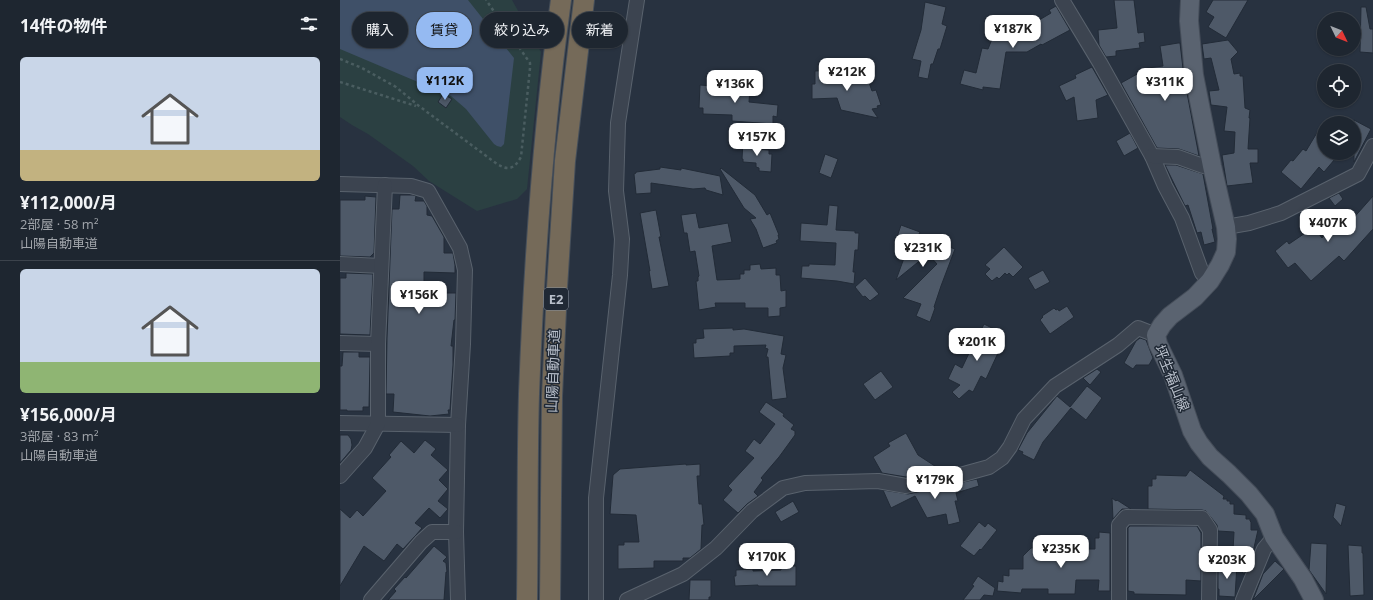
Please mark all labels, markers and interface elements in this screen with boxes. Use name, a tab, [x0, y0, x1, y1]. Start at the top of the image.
chip: 購入	[352, 12, 408, 48]
chip: 賃貸	[416, 12, 472, 48]
chip: 絞り込み	[480, 12, 564, 48]
chip: 新着	[572, 12, 628, 48]
north arrow	[1317, 12, 1361, 56]
map controls	[1317, 12, 1361, 160]
icon: filters	[298, 13, 320, 35]
text: 14件の物件	[20, 14, 107, 37]
pin: ¥187K	[985, 15, 1041, 49]
text: ¥187K	[994, 19, 1032, 37]
pin: ¥212K	[819, 58, 875, 92]
text: ¥212K	[828, 62, 866, 80]
button: locate	[1317, 64, 1361, 108]
pin: ¥112K	[417, 67, 473, 101]
pin: ¥311K	[1137, 68, 1193, 102]
pin: ¥136K	[707, 70, 763, 104]
text: ¥112K	[426, 71, 464, 89]
text: ¥311K	[1146, 72, 1184, 90]
text: ¥136K	[716, 74, 754, 92]
icon: home	[134, 83, 206, 155]
button: layers	[1317, 116, 1361, 160]
pin: ¥157K	[729, 123, 785, 157]
text: ¥157K	[738, 127, 776, 145]
text: ¥112,000/月	[20, 191, 117, 214]
pin: ¥407K	[1300, 209, 1356, 243]
text: ¥407K	[1309, 213, 1347, 231]
text: 2部屋 · 58 m²	[20, 215, 98, 233]
text: 山陽自動車道	[20, 234, 98, 252]
pin: ¥231K	[895, 234, 951, 268]
text: ¥231K	[904, 238, 942, 256]
pin: ¥156K	[391, 281, 447, 315]
text: ¥156K	[400, 285, 438, 303]
road number: E2	[544, 288, 568, 310]
icon: home	[134, 295, 206, 367]
pin: ¥201K	[949, 328, 1005, 362]
street label: 山陽自動車道	[542, 329, 563, 413]
text: ¥201K	[958, 332, 996, 350]
street label: 坪生福山線	[1151, 342, 1194, 414]
text: ¥156,000/月	[20, 403, 117, 426]
text: 3部屋 · 83 m²	[20, 427, 98, 445]
text: 山陽自動車道	[20, 446, 98, 464]
pin: ¥179K	[907, 466, 963, 500]
text: ¥179K	[916, 470, 954, 488]
pin: ¥235K	[1033, 535, 1089, 569]
text: ¥235K	[1042, 539, 1080, 557]
pin: ¥170K	[739, 543, 795, 577]
pin: ¥203K	[1199, 546, 1255, 580]
text: ¥170K	[748, 547, 786, 565]
text: ¥203K	[1208, 550, 1246, 568]

